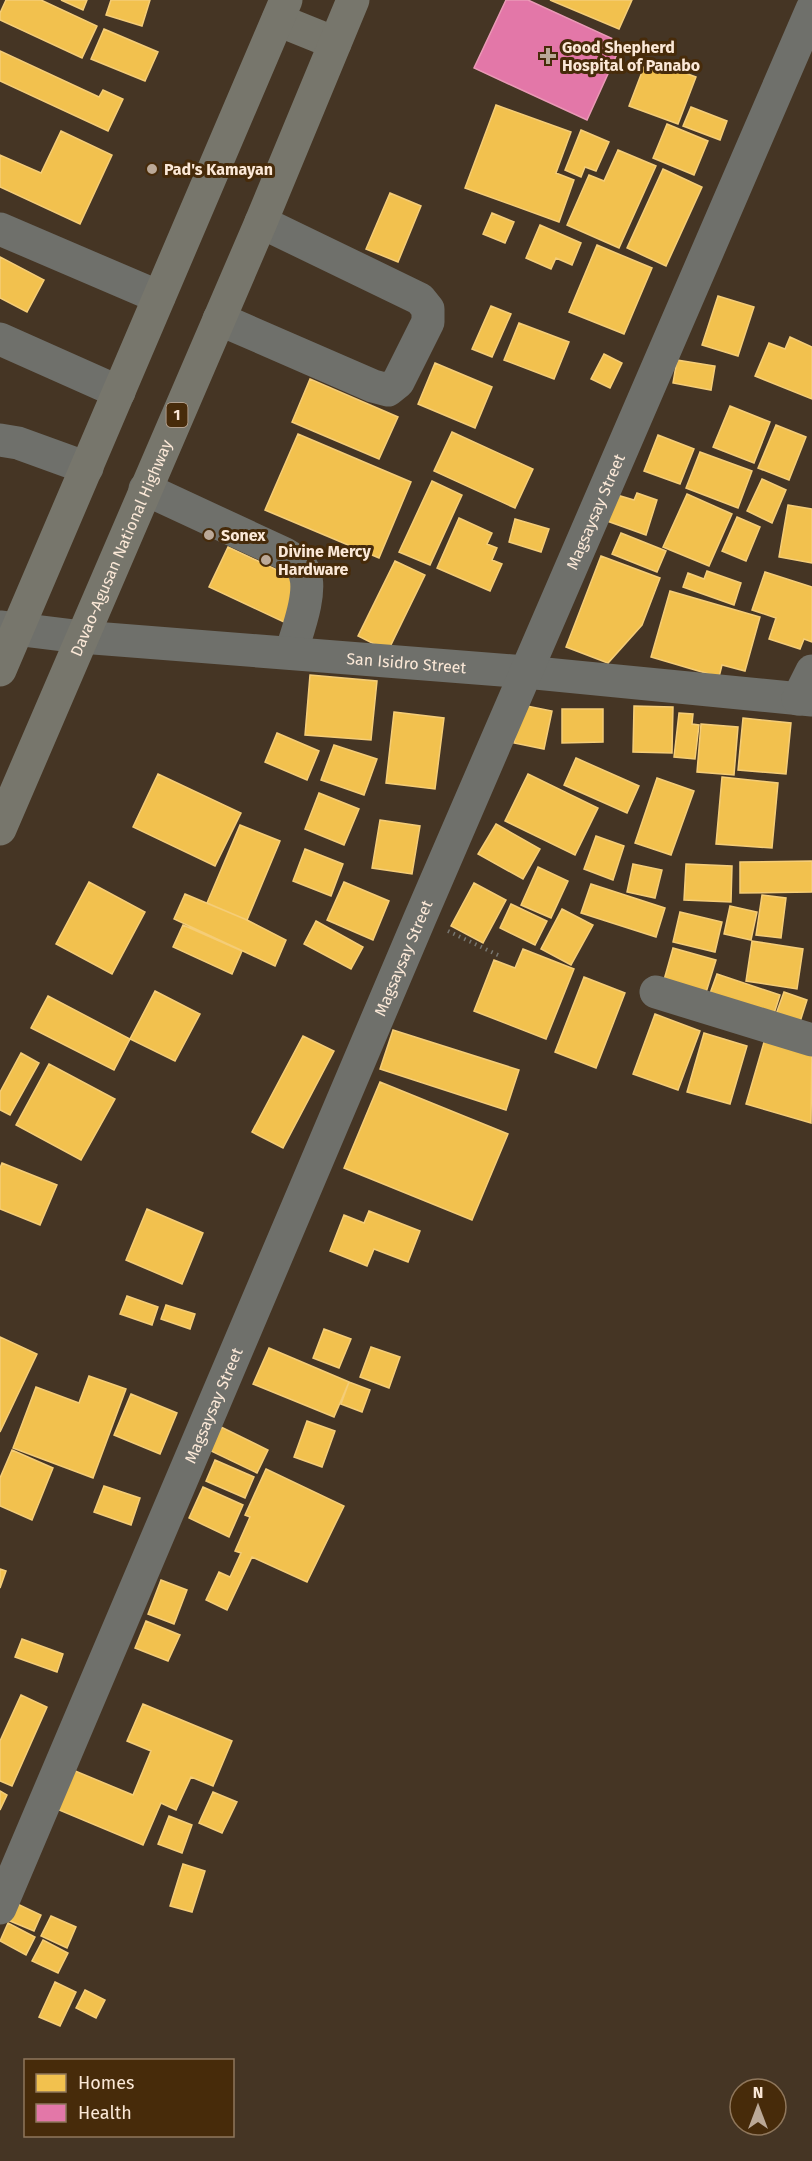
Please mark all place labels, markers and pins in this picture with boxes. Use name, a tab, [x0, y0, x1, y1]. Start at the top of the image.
place label: Good Shepherd Hospital of Panabo	[562, 38, 700, 75]
marker: Good Shepherd Hospital of Panabo	[539, 47, 557, 65]
place label: Pad's Kamayan	[164, 160, 273, 179]
marker: Pad's Kamayan	[145, 162, 159, 176]
place label: Sonex	[221, 526, 266, 545]
marker: Sonex	[202, 528, 216, 542]
place label: Divine Mercy Hardware	[278, 542, 372, 579]
marker: Divine Mercy Hardware	[259, 553, 273, 567]

